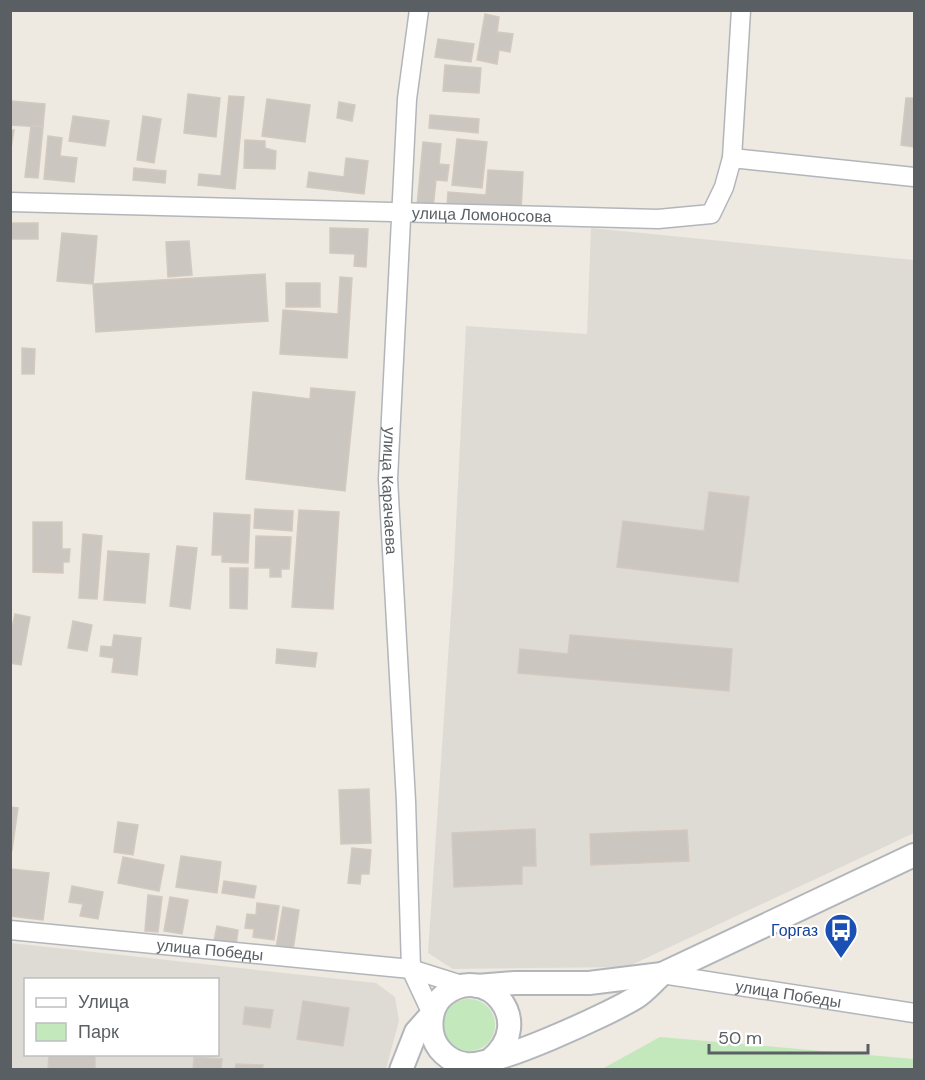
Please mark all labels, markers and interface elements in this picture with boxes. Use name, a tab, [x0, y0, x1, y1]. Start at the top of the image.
street label: улица Ломоносова	[412, 203, 552, 227]
street label: улица Карачаева	[377, 427, 402, 555]
bus stop icon: Горгаз	[823, 912, 859, 959]
place label: Горгаз	[771, 920, 818, 941]
street label: улица Победы	[156, 934, 264, 966]
street label: улица Победы	[734, 976, 843, 1013]
legend	[24, 978, 219, 1056]
text: Улица	[78, 990, 130, 1014]
scale bar	[709, 1017, 868, 1055]
text: Парк	[78, 1020, 119, 1044]
text: 50 m	[718, 1026, 762, 1050]

